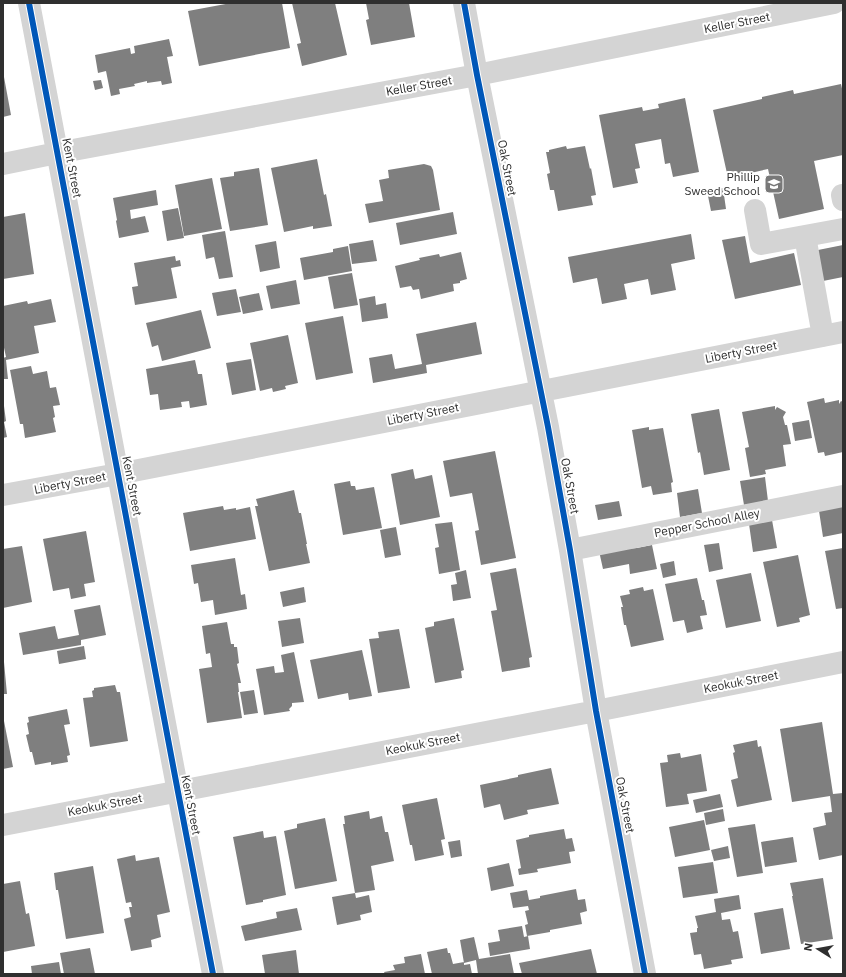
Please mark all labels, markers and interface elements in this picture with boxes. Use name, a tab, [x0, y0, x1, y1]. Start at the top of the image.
street label: Keller Street	[703, 9, 771, 36]
street label: Keller Street	[385, 72, 453, 99]
street label: Kent Street	[59, 137, 86, 199]
street label: Oak Street	[495, 139, 520, 197]
place label: Phillip Sweed School	[684, 169, 760, 198]
school or university icon: Phillip Sweed School	[763, 173, 785, 195]
street label: Liberty Street	[704, 337, 778, 366]
street label: Liberty Street	[386, 399, 460, 428]
street label: Kent Street	[119, 455, 146, 517]
street label: Oak Street	[558, 457, 583, 515]
street label: Liberty Street	[33, 468, 107, 497]
street label: Pepper School Alley	[653, 505, 761, 540]
street label: Keokuk Street	[702, 667, 779, 696]
street label: Keokuk Street	[384, 729, 461, 758]
street label: Kent Street	[178, 774, 205, 836]
street label: Oak Street	[613, 776, 638, 834]
street label: Keokuk Street	[66, 790, 143, 819]
north arrow	[798, 929, 838, 969]
text: N	[801, 942, 816, 952]

